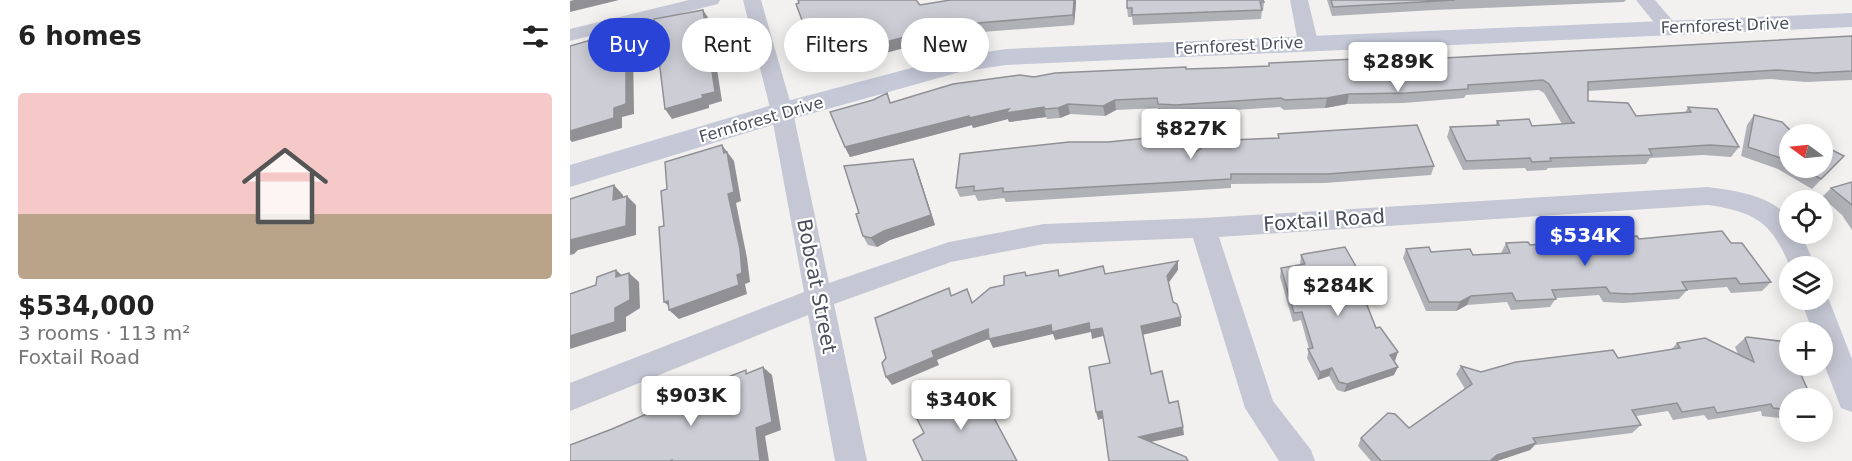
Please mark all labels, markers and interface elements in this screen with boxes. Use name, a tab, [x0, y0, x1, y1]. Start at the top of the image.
street label: Fernforest Drive	[1660, 14, 1790, 37]
chip: Buy	[588, 18, 670, 72]
chip: Rent	[682, 18, 772, 72]
chip: Filters	[784, 18, 889, 72]
chip: New	[901, 18, 989, 72]
icon: filters	[519, 20, 552, 53]
text: 6 homes	[18, 21, 142, 51]
street label: Fernforest Drive	[1174, 33, 1304, 58]
pin: $289K	[1356, 42, 1440, 93]
text: $289K	[1362, 49, 1434, 73]
street label: Fernforest Drive	[697, 93, 825, 146]
pin: $827K	[1149, 109, 1233, 160]
text: $827K	[1155, 116, 1227, 140]
north arrow	[1779, 124, 1833, 178]
map controls	[1779, 124, 1833, 442]
icon: home	[231, 132, 339, 240]
button: locate	[1779, 190, 1833, 244]
street label: Foxtail Road	[1262, 204, 1386, 236]
pin: $534K	[1543, 216, 1627, 267]
street label: Bobcat Street	[792, 217, 842, 356]
text: $534K	[1549, 223, 1621, 247]
button: layers	[1779, 256, 1833, 310]
pin: $284K	[1296, 266, 1380, 317]
text: $284K	[1302, 273, 1374, 297]
text: $534,000	[18, 291, 155, 321]
text: 3 rooms · 113 m²	[18, 321, 190, 345]
button: +	[1779, 322, 1833, 376]
text: Foxtail Road	[18, 345, 140, 369]
pin: $903K	[649, 376, 733, 427]
pin: $340K	[919, 380, 1003, 431]
text: $903K	[655, 383, 727, 407]
text: $340K	[925, 387, 997, 411]
button: −	[1779, 388, 1833, 442]

